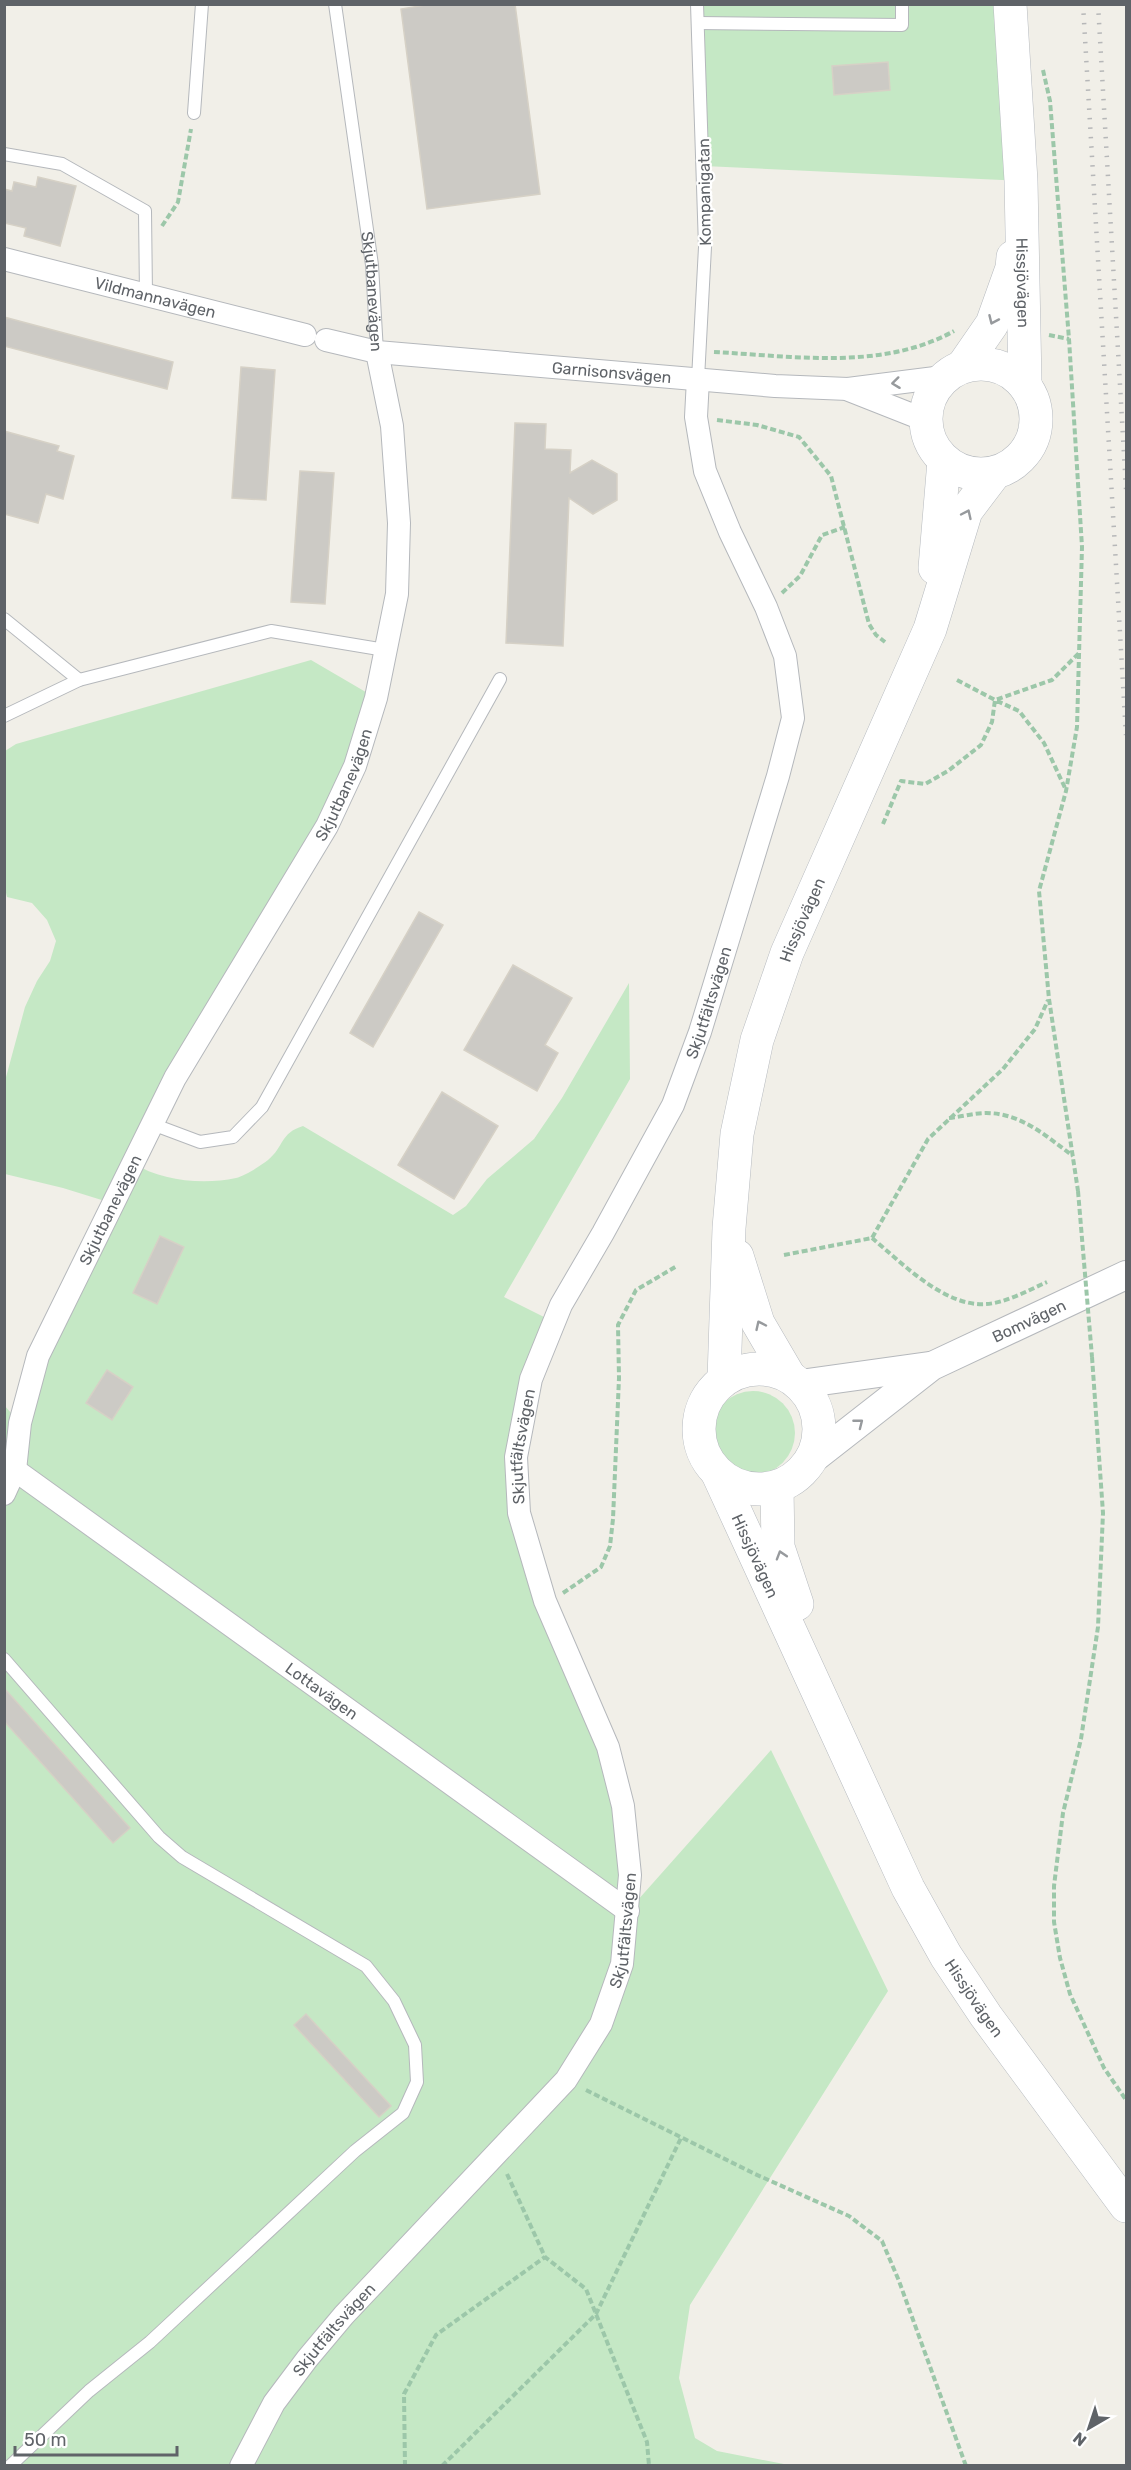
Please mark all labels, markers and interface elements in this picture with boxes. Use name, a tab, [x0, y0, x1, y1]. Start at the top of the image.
street label: Kompanigatan	[694, 138, 715, 246]
street label: Skjutbanevägen	[357, 230, 386, 352]
street label: Hissjövägen	[1012, 237, 1033, 328]
street label: Vildmannavägen	[92, 273, 218, 322]
one-way arrow	[988, 313, 1000, 324]
street label: Garnisonsvägen	[551, 358, 672, 387]
one-way arrow	[891, 376, 900, 389]
one-way arrow	[960, 509, 972, 520]
street label: Skjutbanevägen	[311, 726, 376, 844]
street label: Hissjövägen	[776, 875, 829, 964]
street label: Skjutfältsvägen	[682, 944, 736, 1061]
street label: Skjutbanevägen	[75, 1152, 146, 1268]
street label: Bomvägen	[989, 1296, 1069, 1347]
one-way arrow	[756, 1320, 768, 1331]
street label: Skjutfältsvägen	[507, 1387, 539, 1505]
one-way arrow	[852, 1419, 863, 1430]
street label: Hissjövägen	[728, 1511, 783, 1601]
one-way arrow	[776, 1550, 788, 1561]
street label: Lottavägen	[282, 1659, 362, 1724]
street label: Skjutfältsvägen	[605, 1872, 640, 1991]
street label: Hissjövägen	[941, 1956, 1007, 2041]
street label: Skjutfältsvägen	[289, 2279, 379, 2380]
north arrow	[1059, 2398, 1119, 2458]
scale bar	[15, 2419, 177, 2457]
text: N	[1069, 2428, 1090, 2450]
text: 50 m	[24, 2429, 67, 2451]

